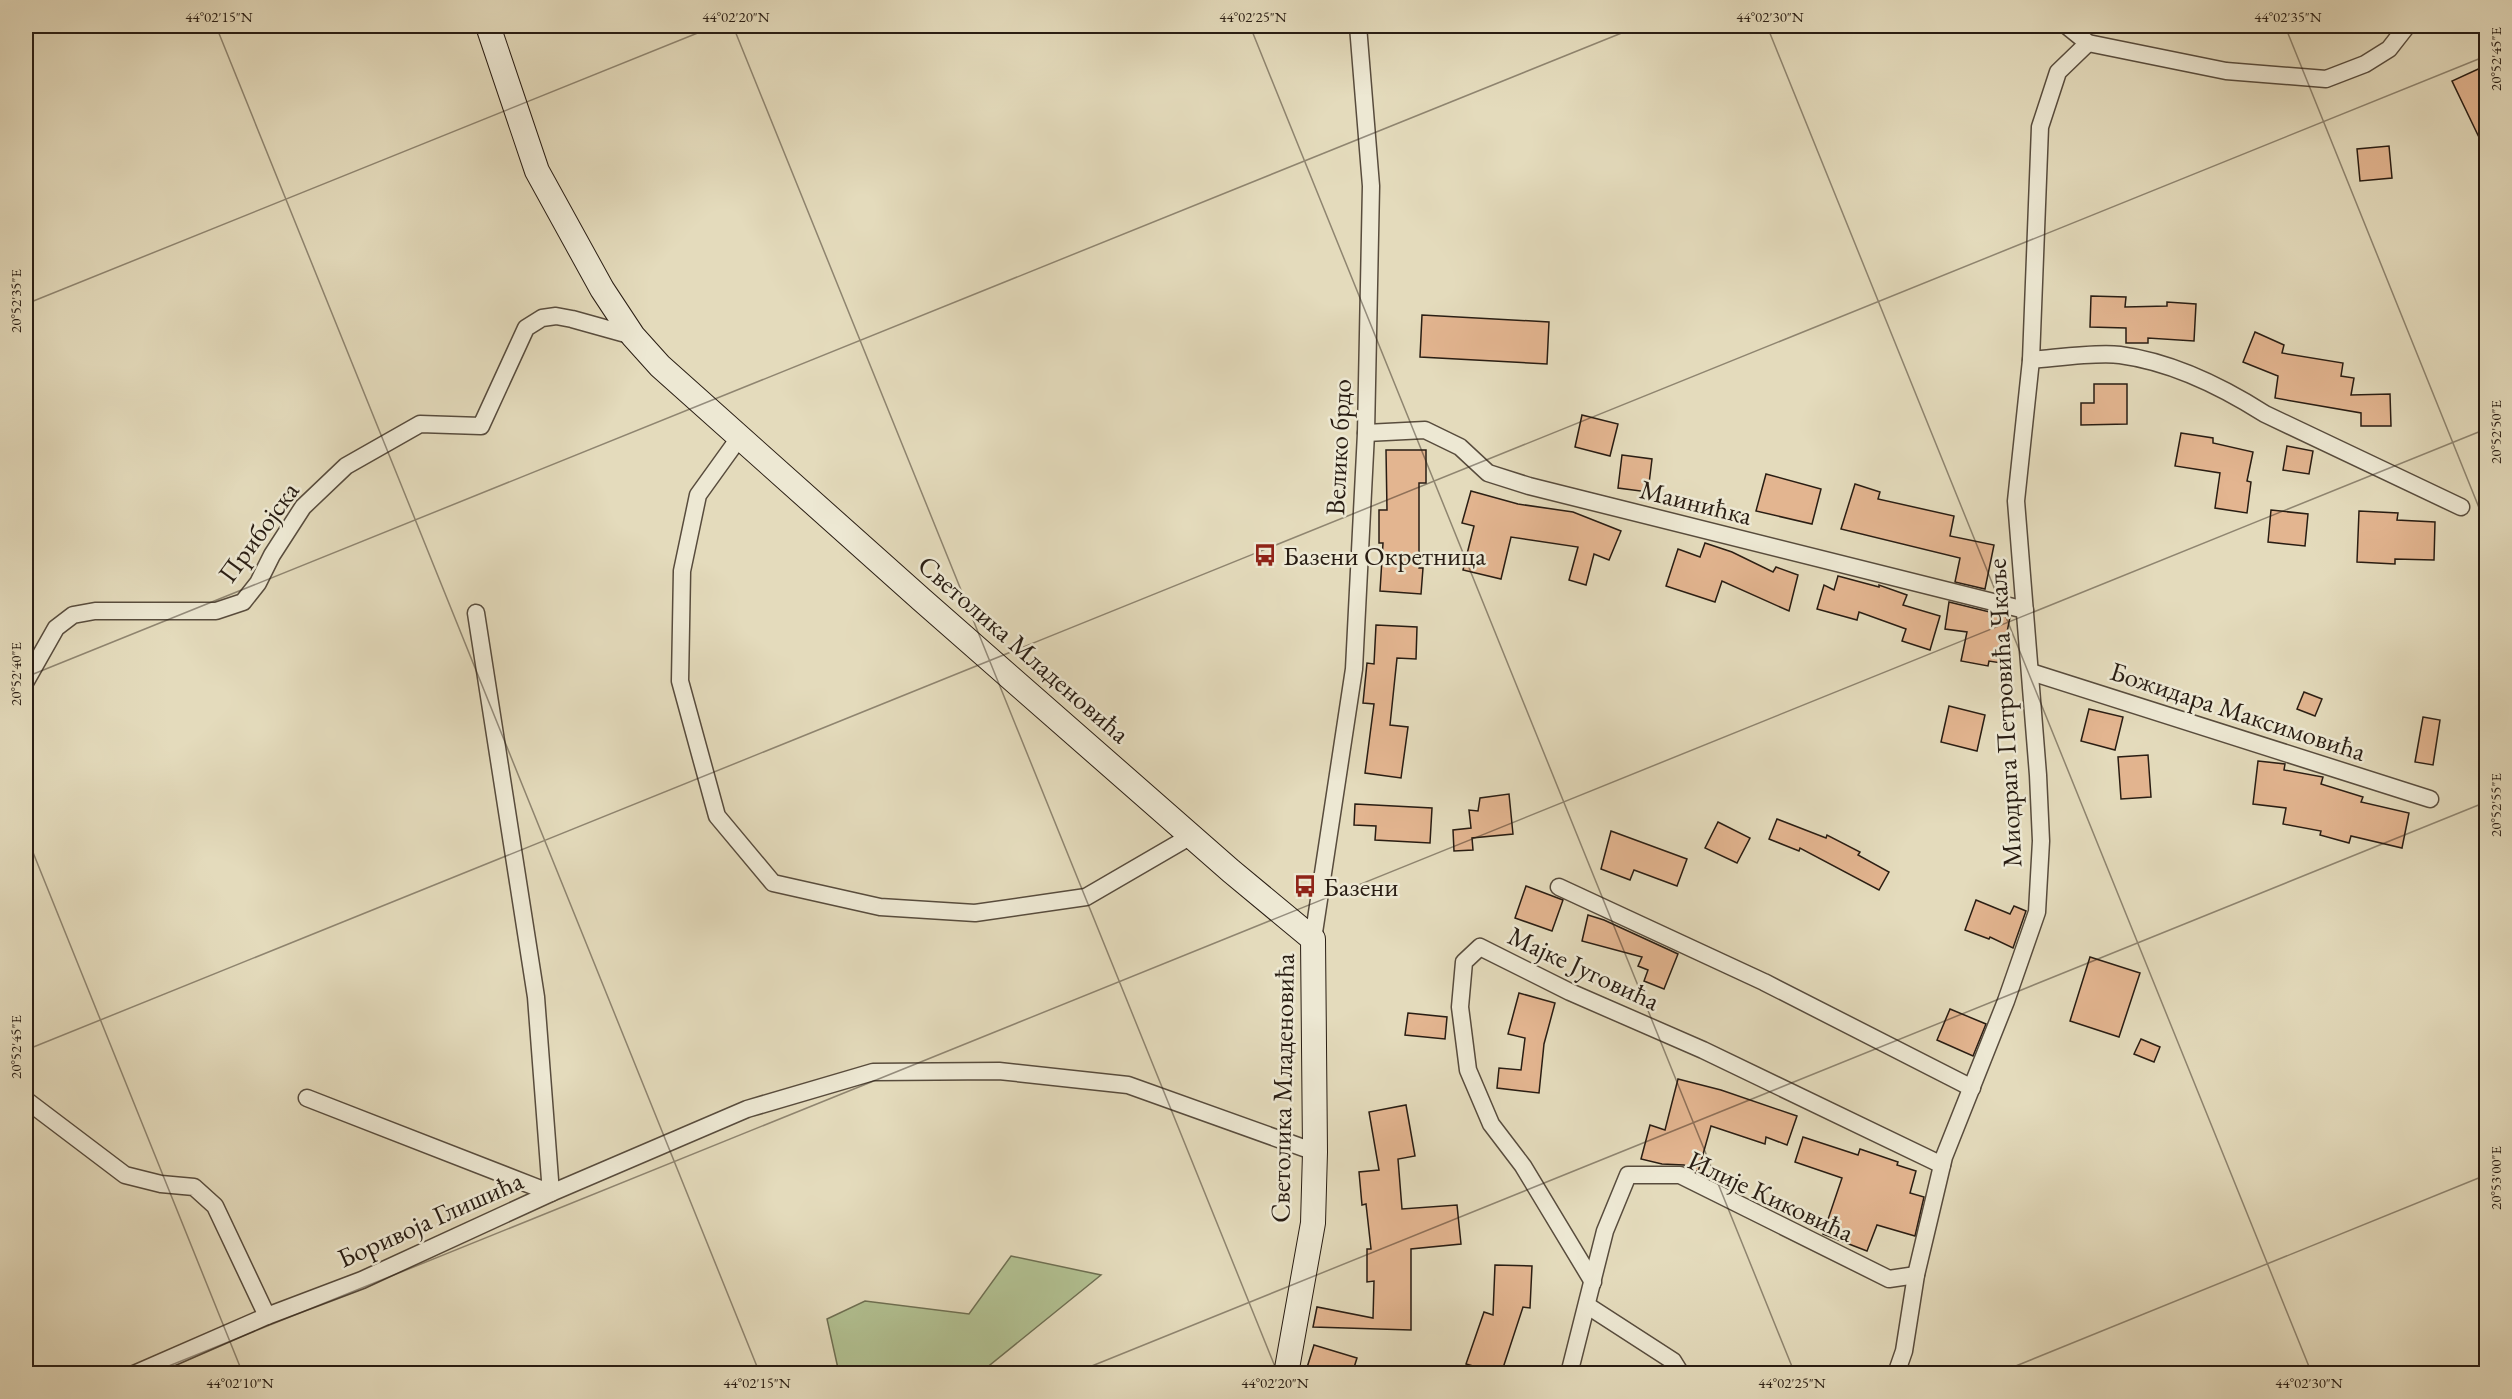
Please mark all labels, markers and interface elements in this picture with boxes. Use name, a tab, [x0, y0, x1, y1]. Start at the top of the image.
text: 44°02'15"N	[185, 7, 253, 26]
text: 44°02'20"N	[702, 7, 770, 26]
text: 44°02'25"N	[1219, 7, 1287, 26]
text: 44°02'30"N	[1736, 7, 1804, 26]
text: 44°02'35"N	[2254, 7, 2322, 26]
text: 20°52'45"E	[2486, 26, 2505, 91]
text: 20°52'35"E	[6, 268, 25, 333]
street label: Велико брдо	[1317, 378, 1359, 516]
text: 20°52'50"E	[2486, 399, 2505, 464]
street label: Маинићка	[1636, 471, 1756, 533]
street label: Прибојска	[210, 474, 307, 590]
place label: Базени Окретница	[1283, 538, 1486, 573]
bus stop icon: Базени Окретница	[1252, 542, 1278, 568]
street label: Светолика Младеновића	[911, 547, 1137, 751]
street label: Миодрага Петровића Чкаље	[1978, 557, 2030, 869]
text: 20°52'40"E	[6, 641, 25, 706]
street label: Божидара Максимовића	[2106, 653, 2371, 769]
text: 20°52'55"E	[2486, 772, 2505, 837]
place label: Базени	[1323, 869, 1399, 904]
bus stop icon: Базени	[1292, 873, 1318, 899]
street label: Мајке Југовића	[1503, 918, 1666, 1018]
street label: Светолика Младеновића	[1262, 953, 1302, 1223]
text: 20°52'45"E	[6, 1014, 25, 1079]
street label: Илије Киковића	[1682, 1142, 1860, 1250]
text: 20°53'00"E	[2486, 1145, 2505, 1210]
street label: Боривоја Глишића	[332, 1162, 529, 1276]
text: 44°02'10"N	[206, 1373, 274, 1392]
text: 44°02'15"N	[723, 1373, 791, 1392]
text: 44°02'20"N	[1241, 1373, 1309, 1392]
text: 44°02'25"N	[1758, 1373, 1826, 1392]
text: 44°02'30"N	[2275, 1373, 2343, 1392]

